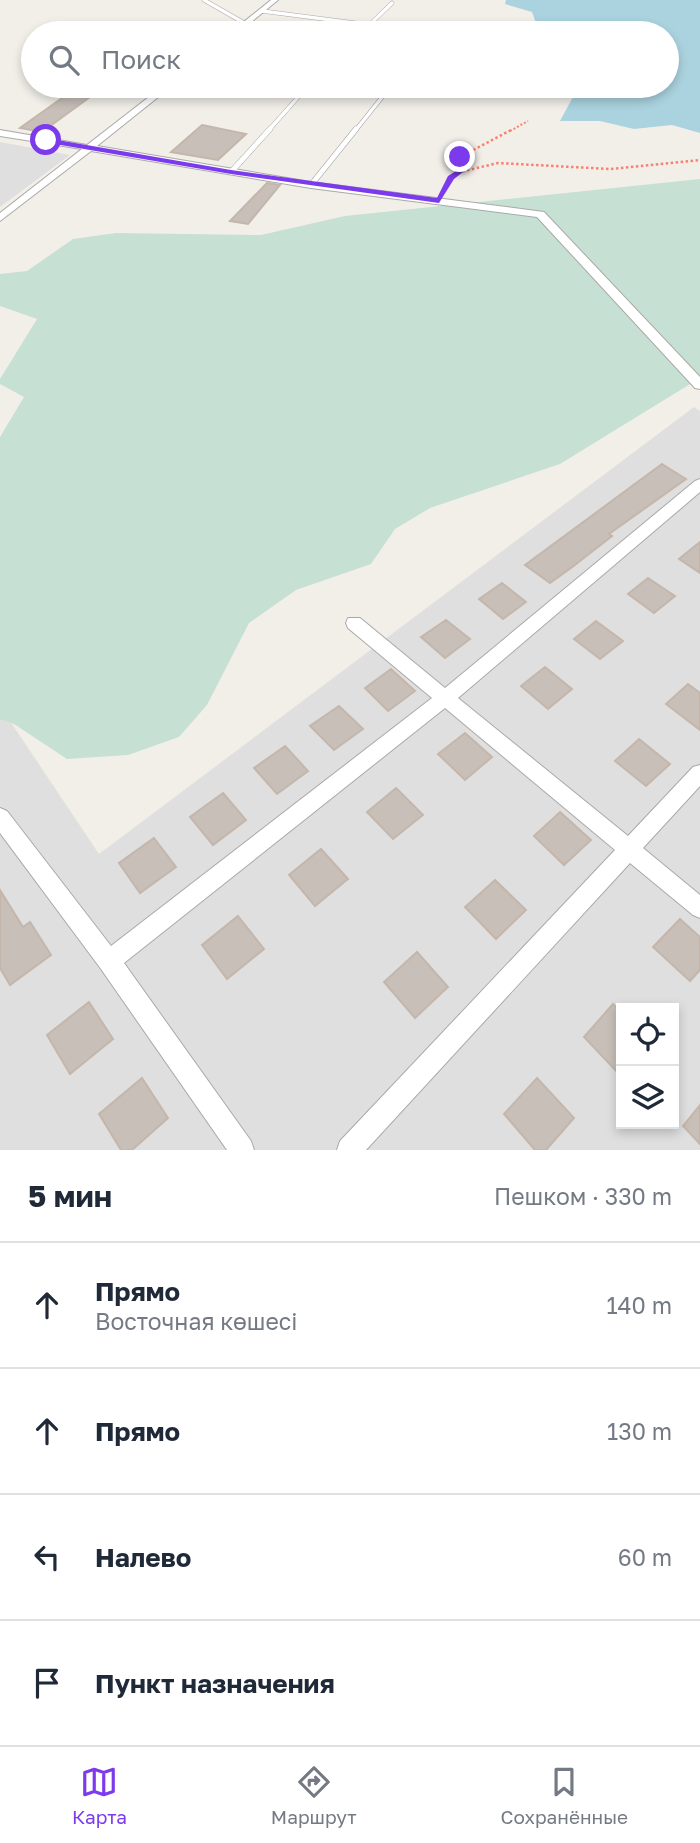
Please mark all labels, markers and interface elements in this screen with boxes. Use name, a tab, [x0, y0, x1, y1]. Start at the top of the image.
search box	[21, 21, 679, 98]
icon: search	[45, 41, 83, 79]
text: Поиск	[101, 44, 181, 75]
route start	[30, 124, 61, 155]
route end	[444, 141, 475, 172]
map controls	[616, 1003, 679, 1129]
button: locate	[616, 1003, 679, 1066]
button: layers	[616, 1066, 679, 1129]
text: 5 мин	[28, 1178, 112, 1214]
text: Пешком · 330 m	[494, 1182, 672, 1210]
text: Прямо	[95, 1276, 180, 1307]
icon: ahead	[28, 1286, 66, 1324]
text: 140 m	[606, 1291, 672, 1319]
text: Восточная көшесі	[95, 1307, 297, 1335]
icon: ahead	[28, 1412, 66, 1450]
text: Прямо	[95, 1416, 180, 1447]
text: 130 m	[607, 1417, 672, 1445]
icon: left	[28, 1538, 66, 1576]
text: Налево	[95, 1542, 191, 1573]
text: 60 m	[618, 1543, 672, 1571]
icon: arrive	[28, 1664, 66, 1702]
text: Пункт назначения	[95, 1668, 335, 1699]
tab: Карта	[72, 1763, 127, 1828]
tab: Маршрут	[271, 1763, 357, 1828]
tab: Сохранённые	[501, 1763, 628, 1828]

